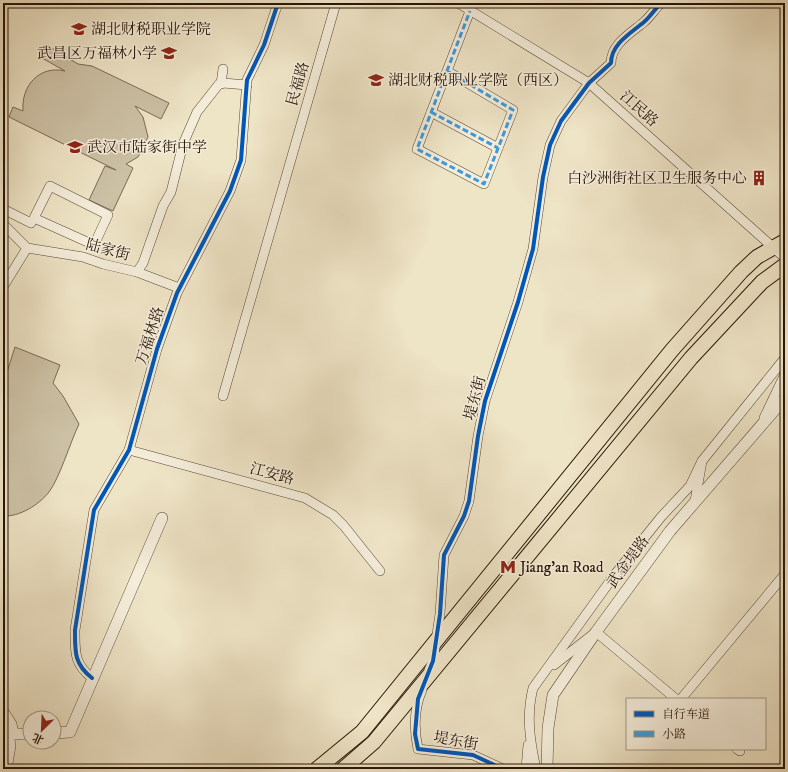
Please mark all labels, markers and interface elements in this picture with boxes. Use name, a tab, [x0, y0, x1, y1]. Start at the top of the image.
school or university icon: 湖北财税职业学院	[70, 20, 88, 38]
place label: 湖北财税职业学院	[91, 20, 211, 39]
place label: 武昌区万福林小学	[37, 44, 157, 63]
school or university icon: 武昌区万福林小学	[160, 44, 178, 62]
street label: 民福路	[283, 60, 313, 108]
school or university icon: 湖北财税职业学院（西区）	[367, 71, 385, 89]
place label: 湖北财税职业学院（西区）	[388, 71, 568, 90]
street label: 江民路	[616, 87, 662, 131]
school or university icon: 武汉市陆家街中学	[66, 138, 84, 156]
place label: 武汉市陆家街中学	[87, 138, 207, 157]
place label: 白沙洲街社区卫生服务中心	[567, 169, 747, 188]
building icon: 白沙洲街社区卫生服务中心	[750, 169, 768, 187]
street label: 陆家街	[84, 235, 132, 265]
street label: 万福林路	[132, 305, 168, 367]
street label: 堤东街	[460, 374, 490, 422]
street label: 江安路	[248, 459, 296, 489]
street label: 武金堤路	[603, 532, 653, 592]
metro station icon: Jiang'an Road	[499, 558, 517, 576]
place label: Jiang'an Road	[518, 558, 604, 577]
legend	[626, 698, 766, 750]
text: 自行车道	[662, 707, 710, 722]
north arrow	[22, 710, 62, 750]
text: 小路	[662, 727, 686, 742]
street label: 堤东街	[432, 728, 480, 754]
text: 北	[30, 730, 46, 747]

